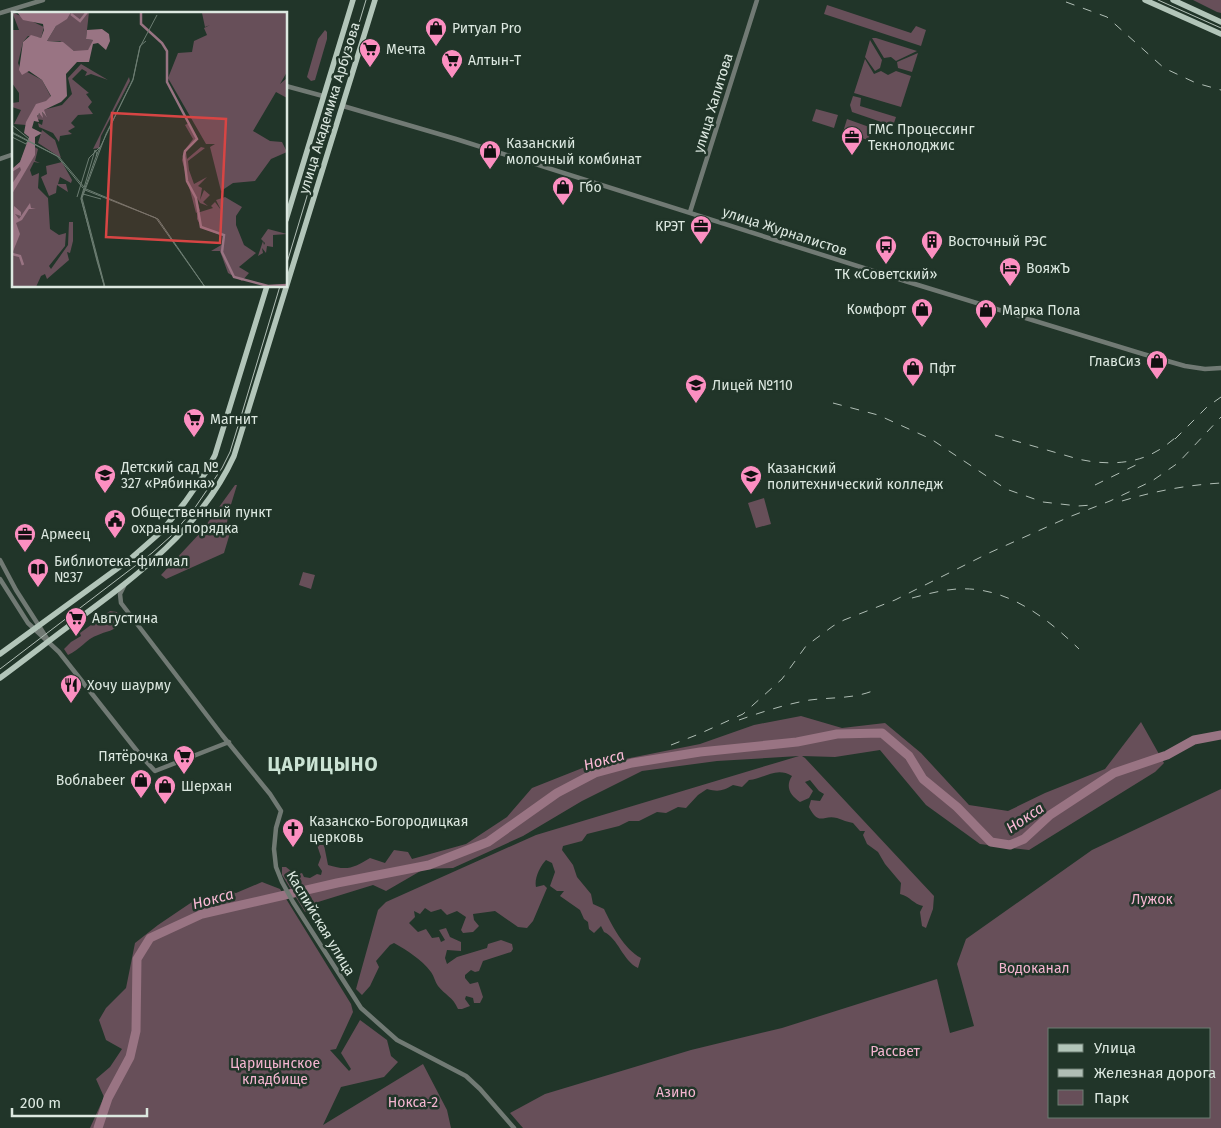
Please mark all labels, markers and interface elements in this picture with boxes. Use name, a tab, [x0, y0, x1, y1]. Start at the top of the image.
inset map	[12, 12, 288, 288]
shop icon: Ритуал Pro	[424, 16, 448, 47]
street label: улица Академика Арбузова	[295, 20, 364, 196]
place label: Ритуал Pro	[452, 20, 522, 37]
supermarket icon: Мечта	[358, 37, 382, 68]
place label: Мечта	[386, 41, 426, 58]
supermarket icon: Алтын-Т	[440, 48, 464, 79]
street label: улица Халитова	[690, 51, 737, 155]
place label: Алтын-Т	[468, 52, 522, 69]
place label: ГМС Процессинг Текнолоджис	[868, 121, 974, 154]
office icon: ГМС Процессинг Текнолоджис	[840, 125, 864, 156]
place label: Казанский молочный комбинат	[506, 135, 642, 168]
shop icon: Казанский молочный комбинат	[478, 139, 502, 170]
shop icon: Гбо	[551, 175, 575, 206]
place label: Гбо	[579, 179, 602, 196]
street label: улица Журналистов	[720, 203, 850, 260]
office icon: КРЭТ	[689, 214, 713, 245]
place label: КРЭТ	[655, 218, 686, 235]
building icon: Восточный РЭС	[920, 229, 944, 260]
place label: Восточный РЭС	[948, 233, 1047, 250]
bus stop icon: ТК «Советский»	[874, 234, 898, 265]
hotel icon: ВояжЪ	[998, 256, 1022, 287]
place label: ВояжЪ	[1026, 260, 1070, 277]
place label: ТК «Советский»	[835, 266, 937, 283]
shop icon: Комфорт	[910, 297, 934, 328]
shop icon: Марка Пола	[974, 298, 998, 329]
place label: Комфорт	[847, 301, 907, 318]
place label: Марка Пола	[1002, 302, 1080, 319]
shop icon: ГлавСиз	[1145, 349, 1169, 380]
place label: ГлавСиз	[1089, 353, 1141, 370]
shop icon: Пфт	[901, 356, 925, 387]
place label: Пфт	[929, 360, 957, 377]
school or university icon: Лицей №110	[684, 373, 708, 404]
place label: Лицей №110	[712, 377, 793, 394]
supermarket icon: Магнит	[182, 407, 206, 438]
place label: Магнит	[210, 411, 258, 428]
place label: Детский сад № 327 «Рябинка»	[120, 459, 219, 492]
place label: Казанский политехнический колледж	[767, 460, 943, 493]
school or university icon: Детский сад № 327 «Рябинка»	[93, 463, 117, 494]
school or university icon: Казанский политехнический колледж	[739, 464, 763, 495]
place label: Общественный пункт охраны порядка	[131, 504, 273, 537]
public building icon: Общественный пункт охраны порядка	[103, 508, 127, 539]
office icon: Армеец	[13, 522, 37, 553]
place label: Армеец	[41, 526, 90, 543]
place label: Библиотека-филиал №37	[54, 553, 189, 586]
library icon: Библиотека-филиал №37	[26, 557, 50, 588]
supermarket icon: Августина	[64, 606, 88, 637]
place label: Августина	[92, 610, 158, 627]
restaurant icon: Хочу шаурму	[59, 673, 83, 704]
place label: Хочу шаурму	[87, 677, 171, 694]
supermarket icon: Пятёрочка	[172, 744, 196, 775]
water label: Нокса	[581, 746, 627, 774]
place label: Пятёрочка	[98, 748, 168, 765]
district label: ЦАРИЦЫНО	[267, 753, 379, 776]
shop icon: Воблаbeer	[129, 768, 153, 799]
place label: Воблаbeer	[56, 772, 126, 789]
shop icon: Шерхан	[153, 774, 177, 805]
place label: Шерхан	[181, 778, 232, 795]
water label: Нокса	[1003, 799, 1047, 837]
place label: Казанско-Богородицкая церковь	[309, 813, 468, 846]
church icon: Казанско-Богородицкая церковь	[281, 817, 305, 848]
street label: Каспийская улица	[283, 868, 359, 979]
water label: Нокса	[190, 885, 236, 913]
park label: Лужок	[1131, 891, 1173, 908]
park label: Водоканал	[998, 960, 1070, 977]
legend	[1048, 1028, 1211, 1118]
text: Улица	[1094, 1039, 1136, 1057]
park label: Рассвет	[870, 1043, 920, 1060]
park label: Царицынское кладбище	[230, 1055, 320, 1088]
text: Железная дорога	[1094, 1064, 1216, 1082]
park label: Азино	[656, 1084, 696, 1101]
scale bar	[12, 1086, 148, 1118]
text: Парк	[1094, 1089, 1129, 1107]
text: 200 m	[20, 1094, 61, 1112]
park label: Нокса-2	[388, 1094, 438, 1111]

